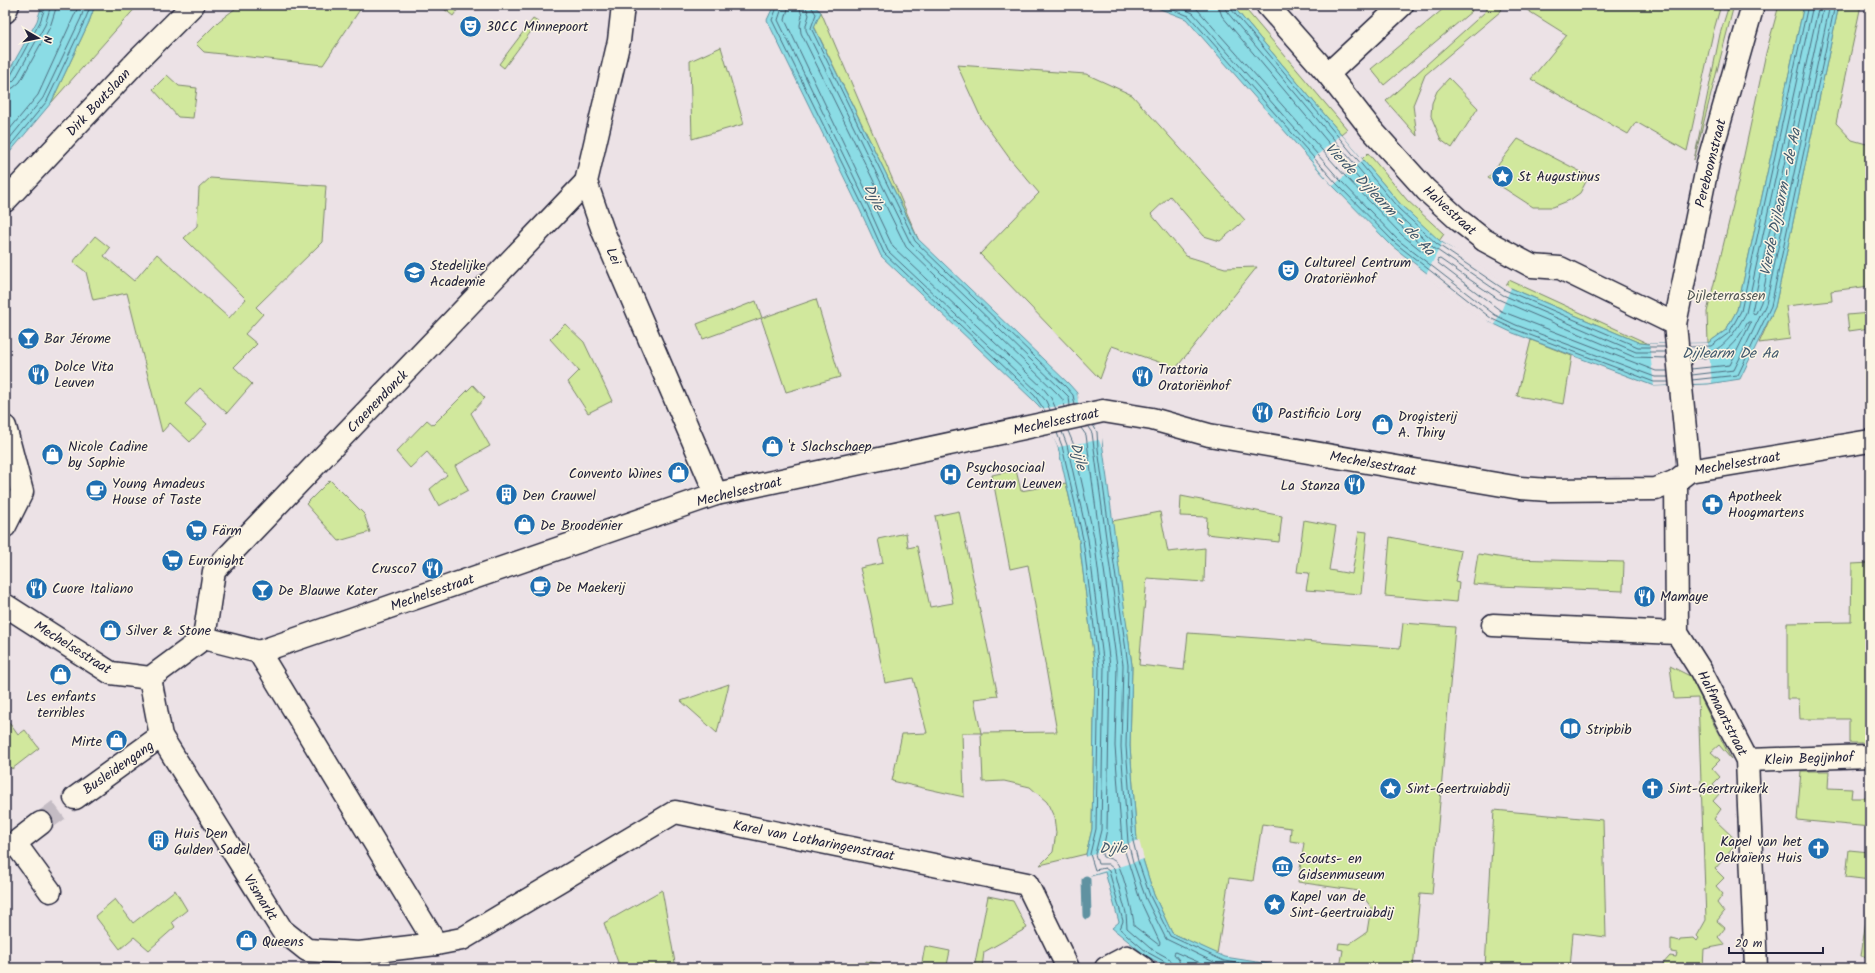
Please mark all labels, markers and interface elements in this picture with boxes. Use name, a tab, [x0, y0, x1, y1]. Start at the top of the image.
theatre icon: 30CC Minnepoort	[458, 13, 484, 39]
place label: 30CC Minnepoort	[486, 16, 589, 38]
north arrow	[18, 18, 58, 58]
text: N	[37, 35, 56, 44]
street label: Dirk Boutslaan	[61, 64, 136, 142]
street label: Pereboomstraat	[1689, 116, 1733, 210]
water label: Vierde Dijlearm - de Aa	[1754, 125, 1809, 278]
water label: Vierde Dijlearm - de Aa	[1318, 137, 1441, 263]
place icon: St Augustinus	[1490, 163, 1516, 189]
place label: St Augustinus	[1518, 166, 1600, 188]
water label: Dijle	[856, 180, 890, 216]
street label: Halvestraat	[1417, 180, 1482, 241]
street label: Lei	[600, 244, 627, 269]
place label: Cultureel Centrum Oratoriënhof	[1304, 252, 1411, 290]
place label: Stedelijke Academie	[430, 255, 486, 293]
theatre icon: Cultureel Centrum Oratoriënhof	[1275, 257, 1301, 283]
school or university icon: Stedelijke Academie	[401, 260, 427, 286]
park label: Dijleterrassen	[1687, 285, 1765, 307]
bar icon: Bar Jérome	[15, 325, 41, 351]
place label: Bar Jérome	[44, 328, 112, 350]
water label: Dijlearm De Aa	[1682, 342, 1779, 366]
place label: Dolce Vita Leuven	[54, 356, 114, 394]
place label: Trattoria Oratoriënhof	[1158, 359, 1232, 397]
restaurant icon: Dolce Vita Leuven	[26, 361, 52, 387]
restaurant icon: Trattoria Oratoriënhof	[1129, 364, 1155, 390]
street label: Craenendonck	[342, 365, 414, 438]
restaurant icon: Pastificio Lory	[1249, 400, 1275, 426]
street label: Mechelsestraat	[1011, 402, 1102, 442]
place label: Pastificio Lory	[1278, 403, 1361, 425]
place label: Drogisterij A. Thiry	[1398, 406, 1458, 444]
shop icon: Drogisterij A. Thiry	[1370, 411, 1396, 437]
shop icon: 't Slachschaep	[760, 433, 786, 459]
place label: Nicole Cadine by Sophie	[68, 436, 148, 474]
place label: 't Slachschaep	[788, 436, 872, 458]
water label: Dijle	[1063, 440, 1093, 474]
shop icon: Nicole Cadine by Sophie	[39, 441, 65, 467]
street label: Mechelsestraat	[1692, 445, 1783, 482]
street label: Mechelsestraat	[1328, 446, 1418, 483]
place label: Psychosociaal Centrum Leuven	[966, 457, 1062, 495]
shop icon: Convento Wines	[665, 460, 691, 486]
hospital icon: Psychosociaal Centrum Leuven	[938, 462, 964, 488]
place label: Convento Wines	[569, 463, 662, 485]
street label: Mechelsestraat	[694, 471, 785, 513]
restaurant icon: La Stanza	[1342, 472, 1368, 498]
place label: Young Amadeus House of Taste	[112, 473, 205, 511]
place label: La Stanza	[1281, 475, 1340, 497]
cafe icon: Young Amadeus House of Taste	[84, 478, 110, 504]
building icon: Den Crauwel	[493, 482, 519, 508]
place label: Den Crauwel	[522, 485, 596, 507]
place label: Apotheek Hoogmartens	[1728, 486, 1804, 524]
pharmacy icon: Apotheek Hoogmartens	[1700, 491, 1726, 517]
shop icon: De Broodenier	[511, 512, 537, 538]
place label: De Broodenier	[540, 515, 624, 537]
supermarket icon: Färm	[184, 517, 210, 543]
place label: Färm	[212, 520, 242, 542]
supermarket icon: Euronight	[160, 547, 186, 573]
place label: Euronight	[188, 550, 245, 572]
restaurant icon: Crusco7	[419, 555, 445, 581]
place label: Crusco7	[371, 558, 417, 580]
street label: Mechelsestraat	[387, 568, 478, 618]
cafe icon: De Maekerij	[528, 574, 554, 600]
restaurant icon: Cuore Italiano	[23, 575, 49, 601]
bar icon: De Blauwe Kater	[249, 577, 275, 603]
place label: De Maekerij	[556, 577, 626, 599]
place label: Cuore Italiano	[52, 578, 133, 600]
place label: De Blauwe Kater	[278, 580, 378, 602]
restaurant icon: Mamaye	[1631, 583, 1657, 609]
place label: Mamaye	[1660, 586, 1709, 608]
street label: Mechelsestraat	[29, 615, 116, 681]
shop icon: Silver & Stone	[98, 617, 124, 643]
place label: Silver & Stone	[126, 620, 212, 642]
shop icon: Les enfants terribles	[48, 661, 74, 687]
street label: Halfmaartstraat	[1691, 667, 1753, 761]
place label: Les enfants terribles	[26, 686, 96, 724]
library icon: Stripbib	[1557, 716, 1583, 742]
place label: Stripbib	[1586, 719, 1632, 741]
shop icon: Mirte	[104, 728, 130, 754]
place label: Mirte	[71, 731, 103, 753]
street label: Busleidengang	[78, 735, 159, 801]
street label: Klein Begijnhof	[1764, 746, 1856, 772]
place icon: Sint-Geertruiabdij	[1378, 775, 1404, 801]
church icon: Sint-Geertruikerk	[1639, 775, 1665, 801]
place label: Sint-Geertruiabdij	[1406, 778, 1510, 800]
place label: Sint-Geertruikerk	[1668, 778, 1768, 800]
street label: Karel van Lotharingenstraat	[731, 815, 897, 868]
place label: Huis Den Gulden Sadel	[174, 823, 250, 861]
building icon: Huis Den Gulden Sadel	[145, 828, 171, 854]
place label: Kapel van het Oekraïens Huis	[1715, 831, 1803, 869]
church icon: Kapel van het Oekraïens Huis	[1805, 836, 1831, 862]
water label: Dijle	[1099, 837, 1128, 861]
place label: Scouts- en Gidsenmuseum	[1298, 848, 1385, 886]
museum icon: Scouts- en Gidsenmuseum	[1270, 853, 1296, 879]
street label: Vismarkt	[237, 870, 283, 926]
place label: Kapel van de Sint-Geertruiabdij	[1290, 886, 1394, 924]
place icon: Kapel van de Sint-Geertruiabdij	[1262, 891, 1288, 917]
shop icon: Queens	[234, 928, 260, 954]
scale bar	[1729, 929, 1823, 955]
place label: Queens	[262, 931, 304, 953]
text: 20 m	[1735, 934, 1763, 953]

